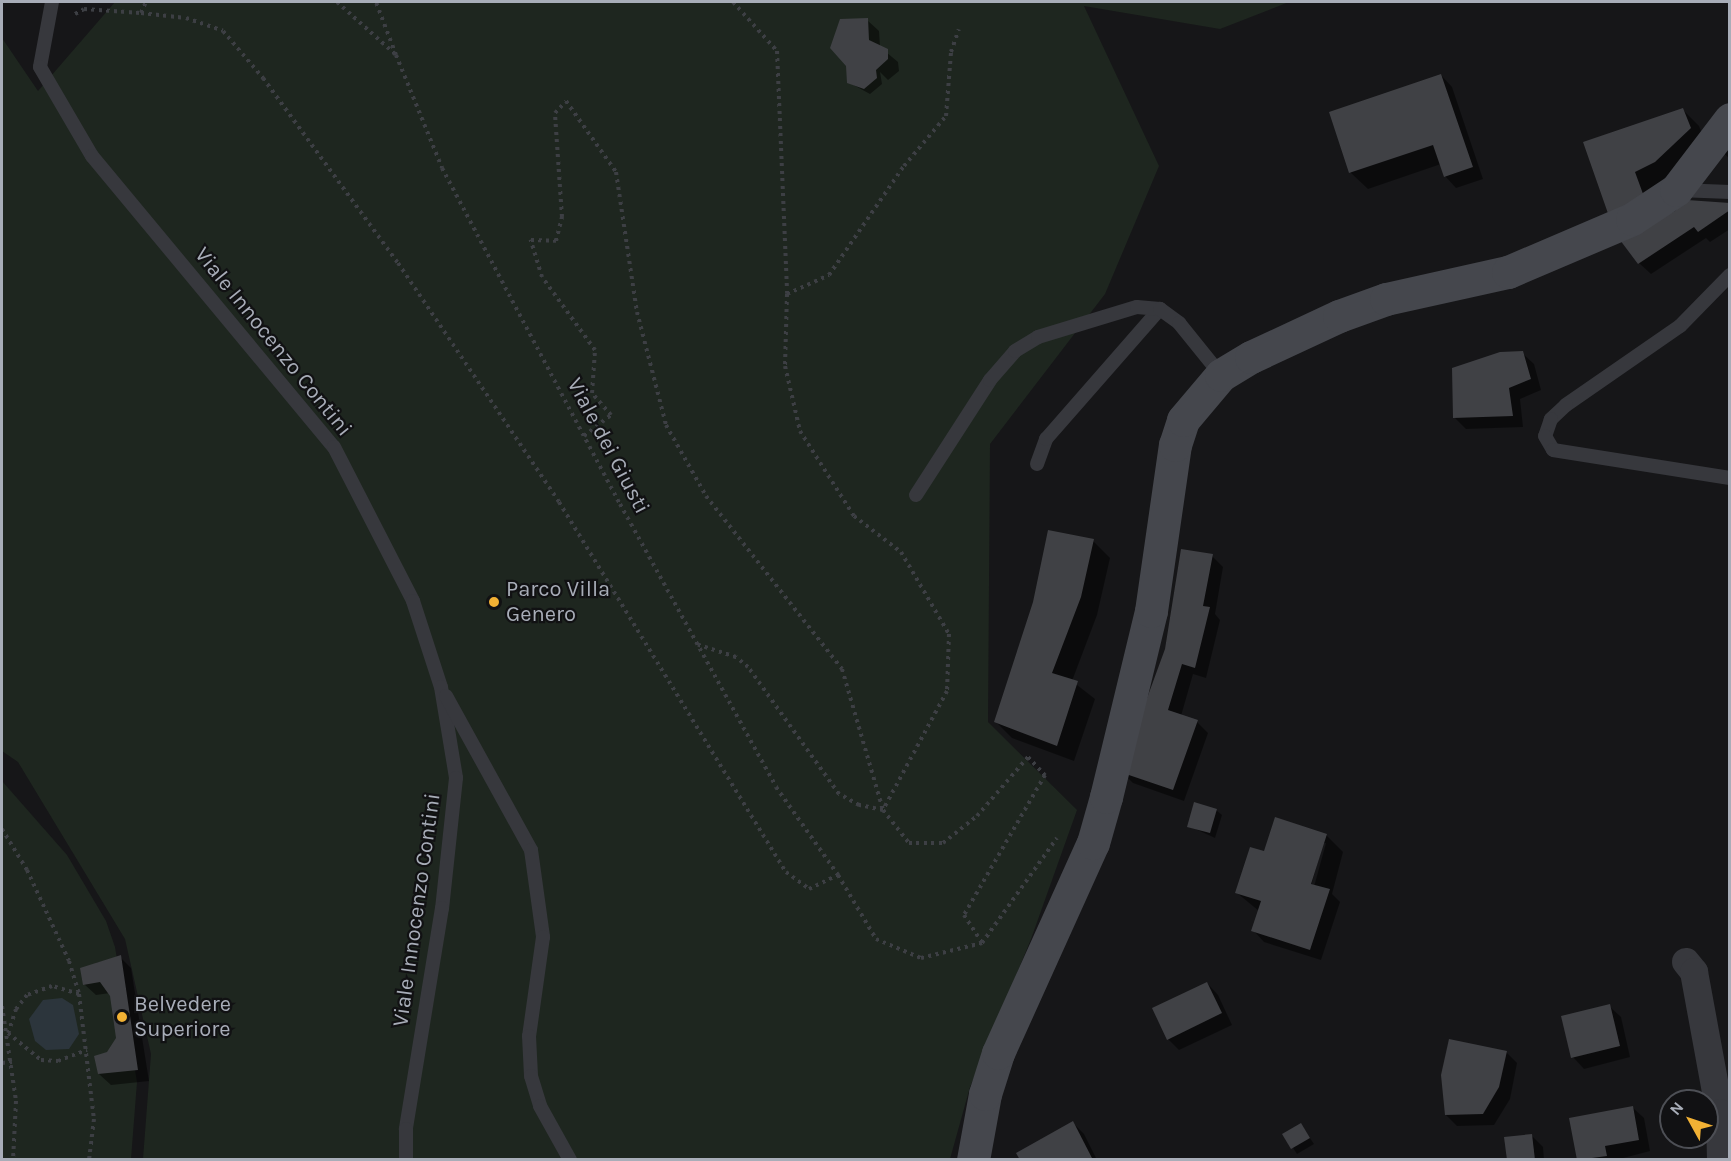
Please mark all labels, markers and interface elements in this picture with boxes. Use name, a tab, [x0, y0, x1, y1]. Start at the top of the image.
street label: Viale Innocenzo Contini	[189, 242, 357, 442]
street label: Viale dei Giusti	[561, 373, 655, 519]
place label: Parco Villa Genero	[506, 576, 610, 628]
marker: Parco Villa Genero	[487, 595, 501, 609]
street label: Viale Innocenzo Contini	[388, 792, 446, 1028]
place label: Belvedere Superiore	[134, 991, 231, 1042]
marker: Belvedere Superiore	[115, 1010, 129, 1024]
north arrow	[1659, 1089, 1719, 1149]
text: N	[1665, 1098, 1687, 1119]

